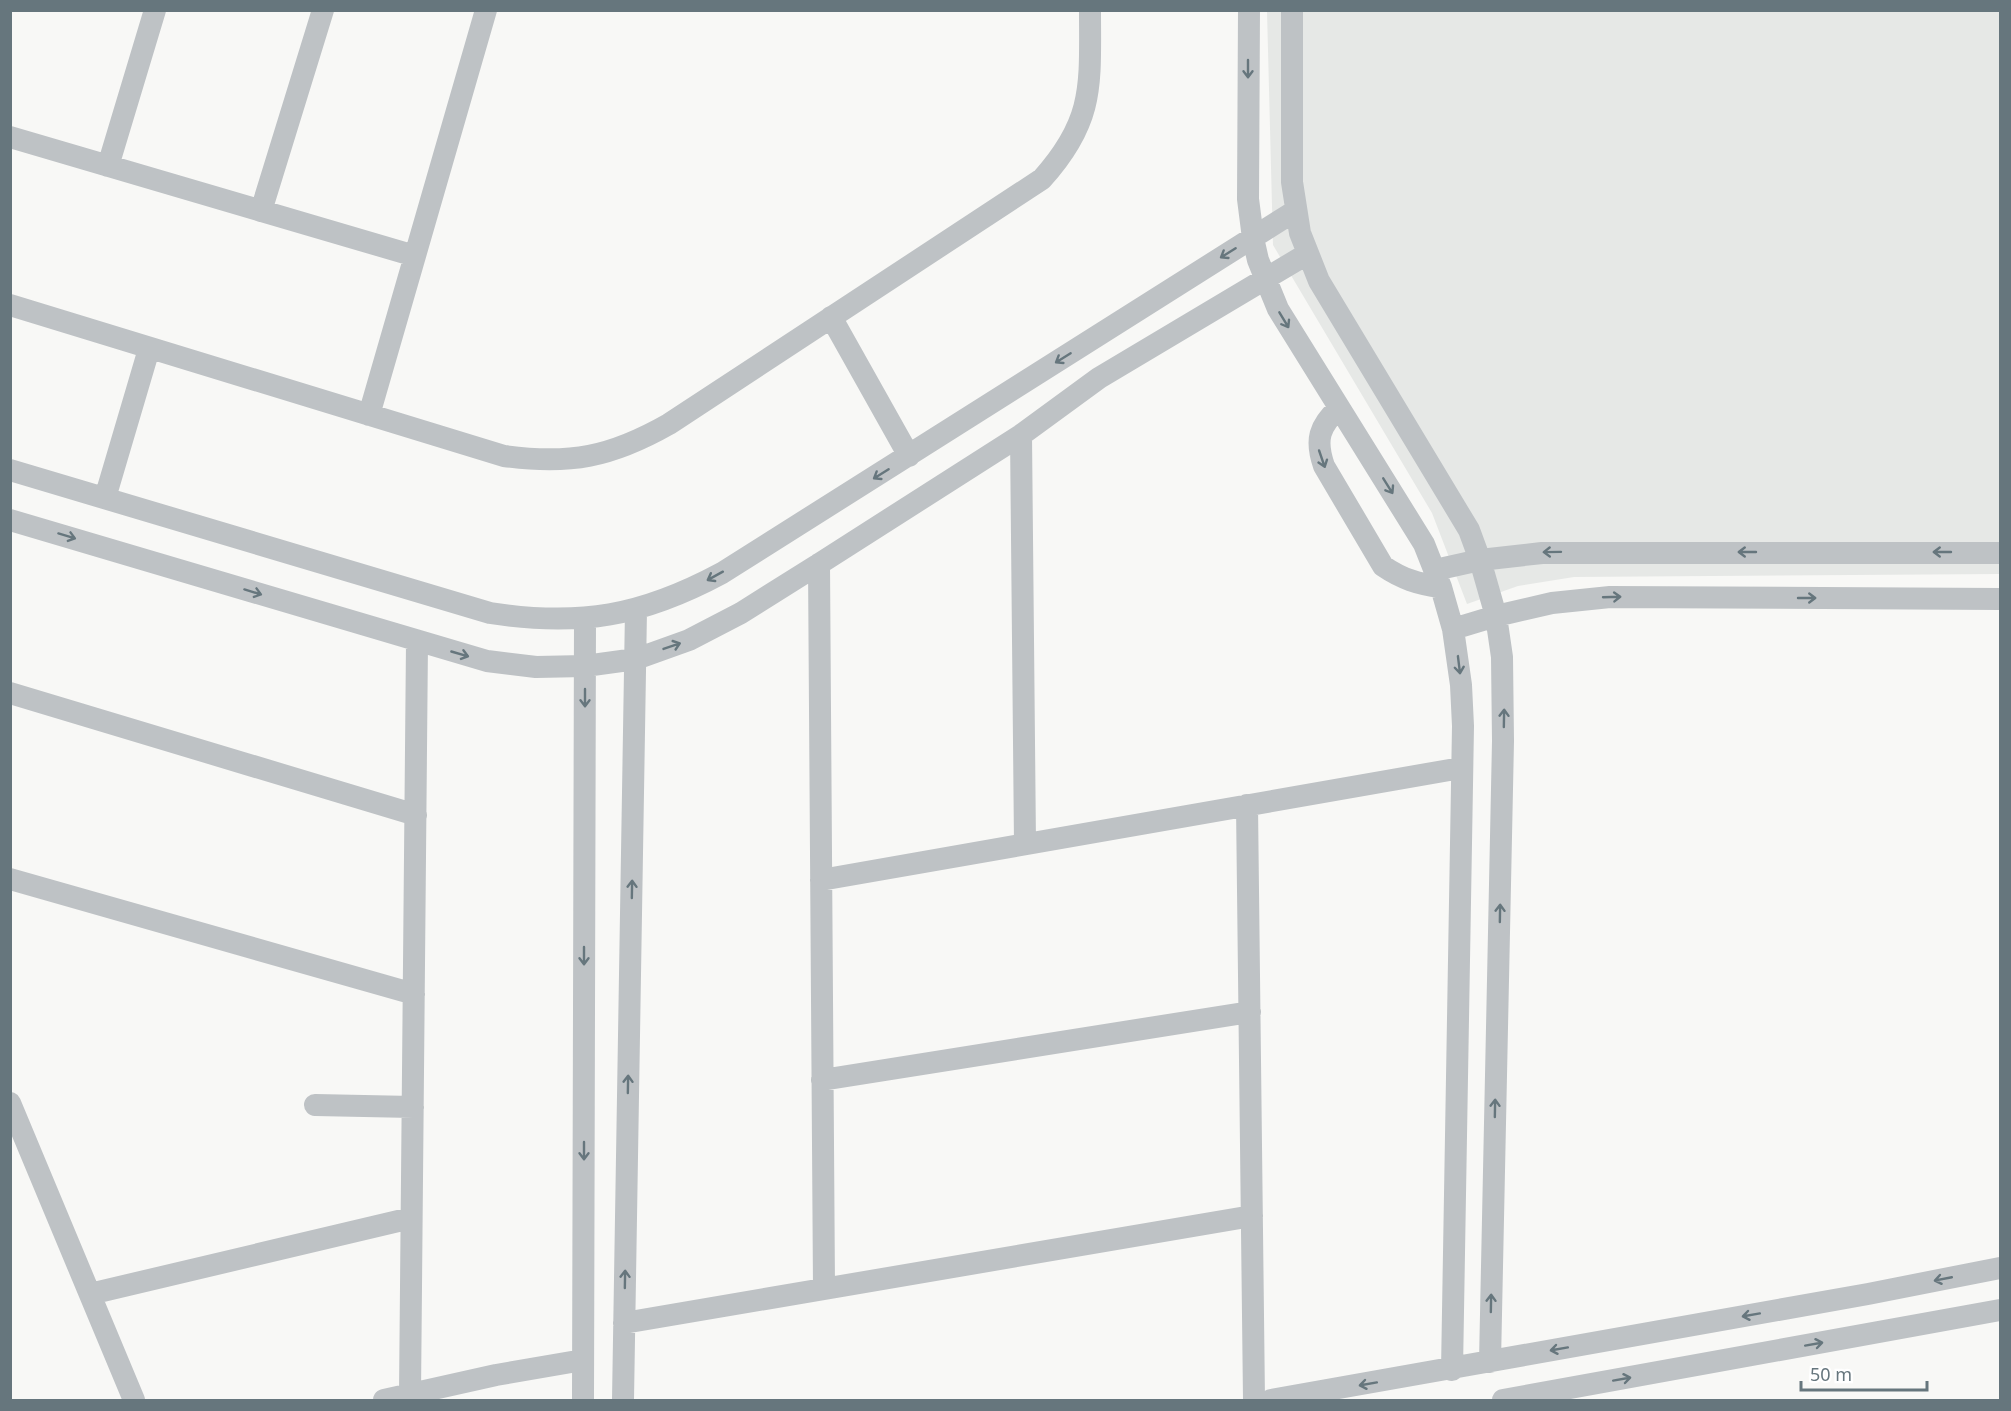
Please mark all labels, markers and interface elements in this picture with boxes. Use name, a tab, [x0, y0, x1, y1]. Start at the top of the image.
one-way arrow	[1242, 58, 1254, 78]
one-way arrow	[1220, 248, 1237, 260]
one-way arrow	[1279, 311, 1291, 328]
one-way arrow	[1056, 352, 1072, 364]
one-way arrow	[1318, 449, 1329, 467]
one-way arrow	[873, 468, 890, 480]
one-way arrow	[1382, 477, 1394, 494]
one-way arrow	[57, 531, 76, 542]
one-way arrow	[1738, 546, 1758, 558]
one-way arrow	[1933, 546, 1953, 558]
one-way arrow	[1543, 547, 1563, 558]
one-way arrow	[707, 571, 725, 582]
one-way arrow	[243, 587, 262, 598]
one-way arrow	[1602, 592, 1622, 603]
one-way arrow	[1797, 592, 1817, 604]
one-way arrow	[662, 640, 681, 651]
one-way arrow	[450, 649, 469, 660]
one-way arrow	[1453, 655, 1464, 674]
one-way arrow	[579, 688, 591, 708]
one-way arrow	[1498, 709, 1510, 729]
one-way arrow	[626, 880, 637, 900]
one-way arrow	[1494, 904, 1505, 924]
one-way arrow	[578, 946, 590, 966]
one-way arrow	[622, 1075, 634, 1095]
one-way arrow	[1490, 1099, 1501, 1119]
one-way arrow	[578, 1141, 590, 1161]
one-way arrow	[619, 1270, 631, 1290]
one-way arrow	[1934, 1274, 1953, 1285]
one-way arrow	[1485, 1294, 1497, 1314]
one-way arrow	[1742, 1310, 1762, 1321]
one-way arrow	[1804, 1338, 1823, 1349]
one-way arrow	[1550, 1344, 1570, 1355]
scale bar	[1801, 1354, 1927, 1392]
text: 50 m	[1810, 1362, 1852, 1386]
one-way arrow	[1612, 1373, 1631, 1384]
one-way arrow	[1358, 1379, 1378, 1390]

